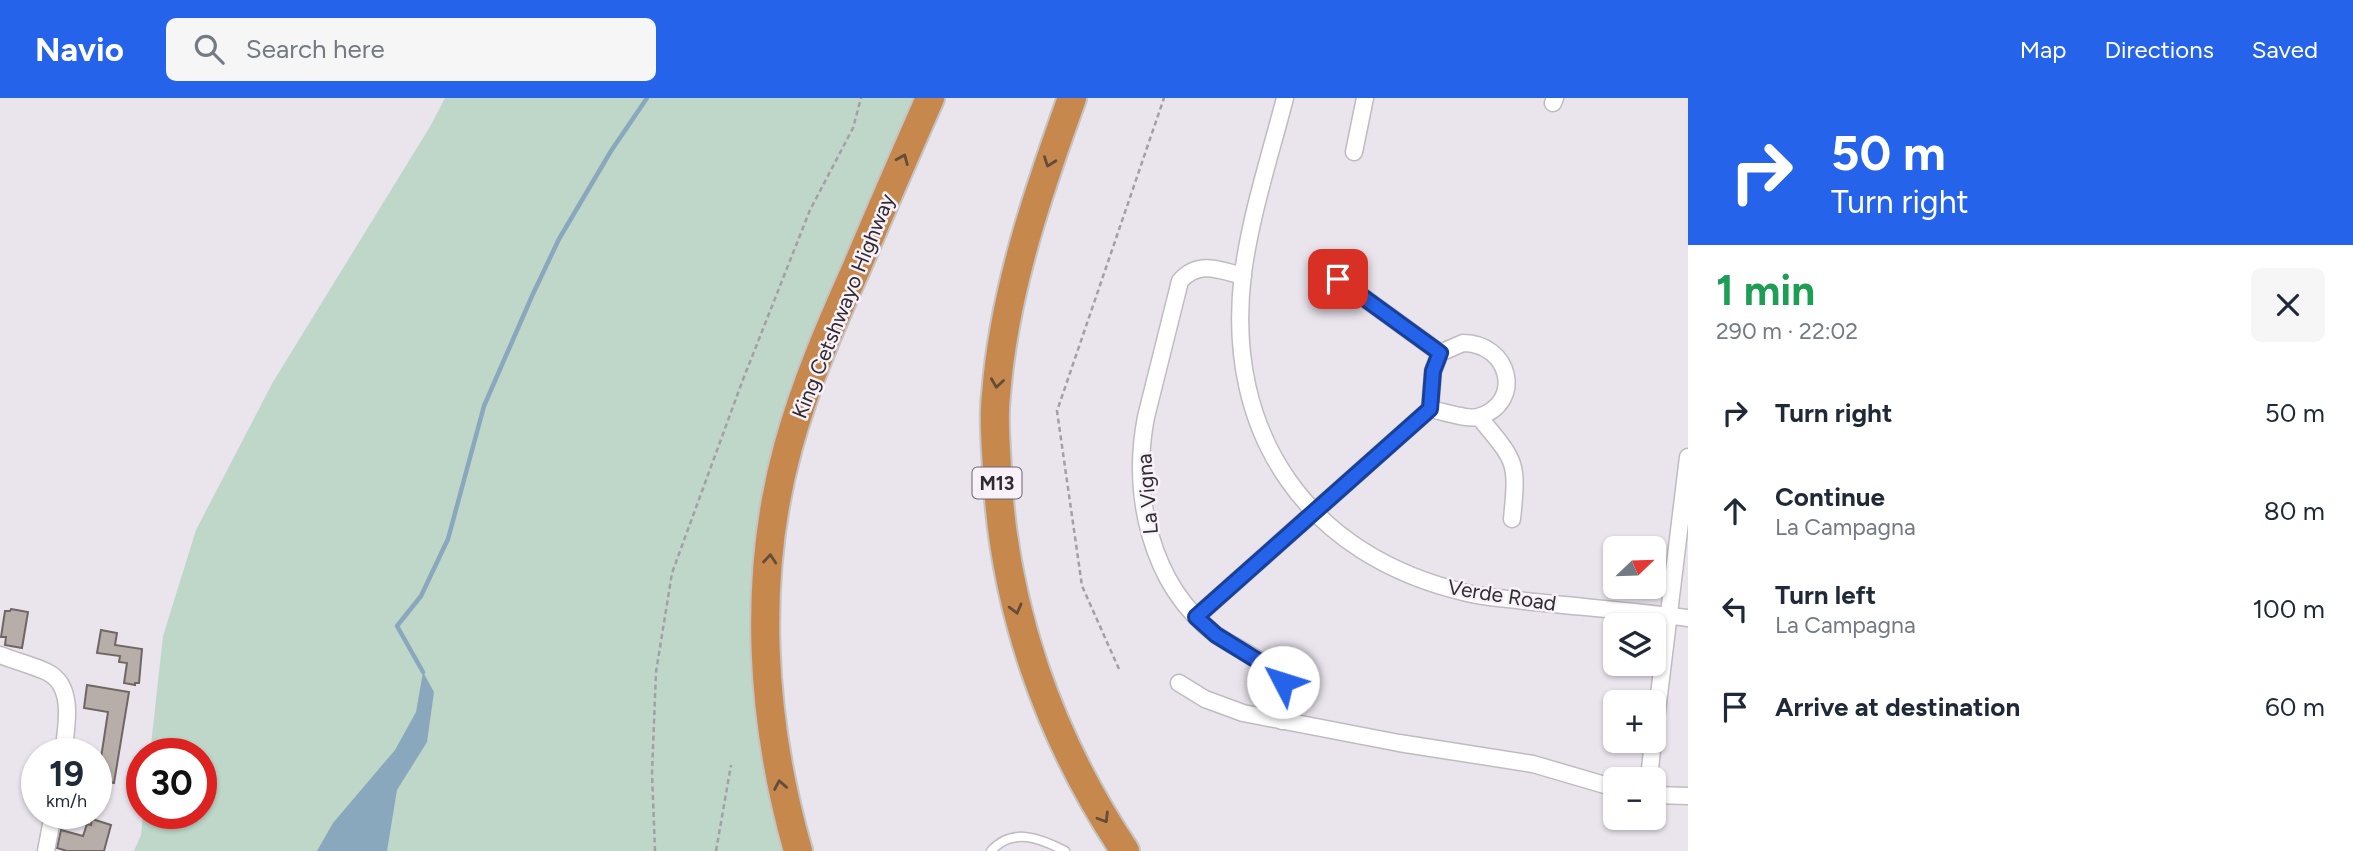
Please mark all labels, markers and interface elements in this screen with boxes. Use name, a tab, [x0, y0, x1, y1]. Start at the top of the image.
search box	[166, 18, 656, 81]
text: Navio	[35, 30, 124, 69]
icon: search	[190, 30, 228, 68]
text: Search here	[246, 33, 385, 65]
text: Map	[2020, 35, 2066, 64]
text: Directions	[2104, 35, 2214, 64]
text: Saved	[2252, 35, 2318, 64]
text: 50 m	[1831, 123, 1946, 182]
icon: right	[1716, 126, 1807, 217]
one-way arrow	[895, 154, 909, 167]
one-way arrow	[1043, 156, 1057, 168]
text: Turn right	[1831, 183, 1969, 221]
street label: King Cetshwayo Highway	[786, 190, 900, 422]
pin	[1308, 249, 1368, 309]
icon: arrive	[1319, 260, 1357, 298]
text: 1 min	[1716, 265, 1815, 316]
button: close	[2251, 268, 2325, 342]
text: 290 m · 22:02	[1716, 317, 1858, 345]
one-way arrow	[990, 377, 1005, 389]
icon: right	[1716, 394, 1754, 432]
text: Turn right	[1775, 397, 1892, 429]
text: 50 m	[2265, 397, 2325, 429]
street label: La Vigna	[1131, 453, 1163, 535]
road number: M13	[972, 468, 1021, 498]
text: Continue	[1775, 481, 1885, 513]
icon: ahead	[1716, 492, 1754, 530]
text: 80 m	[2264, 495, 2325, 527]
text: La Campagna	[1775, 513, 1916, 541]
north arrow	[1603, 536, 1666, 598]
map controls	[1603, 536, 1666, 830]
one-way arrow	[762, 553, 777, 565]
street label: Verde Road	[1446, 574, 1558, 616]
text: Turn left	[1775, 579, 1876, 611]
icon: left	[1716, 590, 1754, 628]
text: 100 m	[2252, 593, 2325, 625]
one-way arrow	[1008, 603, 1023, 615]
text: La Campagna	[1775, 611, 1916, 639]
button: layers	[1603, 613, 1666, 676]
position arrow	[1246, 645, 1320, 719]
icon: arrive	[1716, 688, 1754, 726]
button: +	[1603, 690, 1666, 753]
text: Arrive at destination	[1775, 691, 2020, 723]
text: 60 m	[2265, 691, 2325, 723]
speed limit sign: 30	[126, 738, 217, 829]
text: 19	[49, 753, 84, 795]
button: −	[1603, 767, 1666, 830]
one-way arrow	[774, 779, 789, 791]
text: km/h	[46, 790, 87, 812]
one-way arrow	[1095, 810, 1108, 823]

